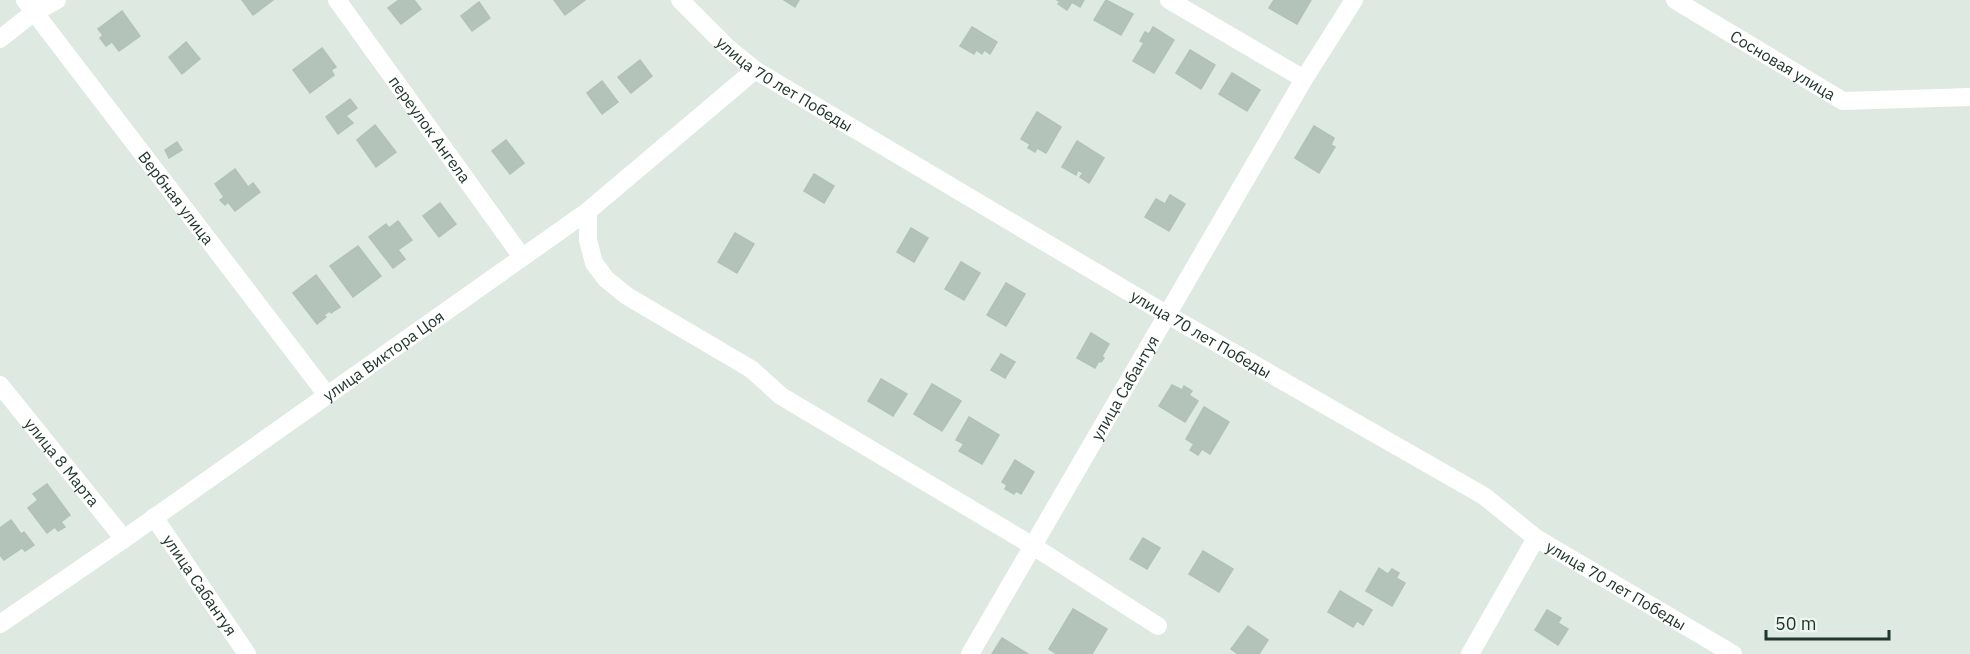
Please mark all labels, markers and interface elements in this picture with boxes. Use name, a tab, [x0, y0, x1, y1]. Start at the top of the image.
street label: Сосновая улица	[1727, 26, 1840, 105]
street label: улица 70 лет Победы	[712, 32, 856, 136]
street label: переулок Ангела	[385, 72, 475, 187]
street label: Вербная улица	[134, 147, 219, 249]
street label: улица 70 лет Победы	[1127, 285, 1275, 382]
street label: улица Виктора Цоя	[319, 306, 448, 405]
street label: улица Сабантуя	[1086, 332, 1163, 444]
street label: улица 8 Марта	[20, 414, 104, 511]
street label: улица Сабантуя	[159, 530, 241, 639]
street label: улица 70 лет Победы	[1543, 536, 1690, 634]
scale bar	[1766, 603, 1889, 641]
text: 50 m	[1775, 612, 1817, 635]

